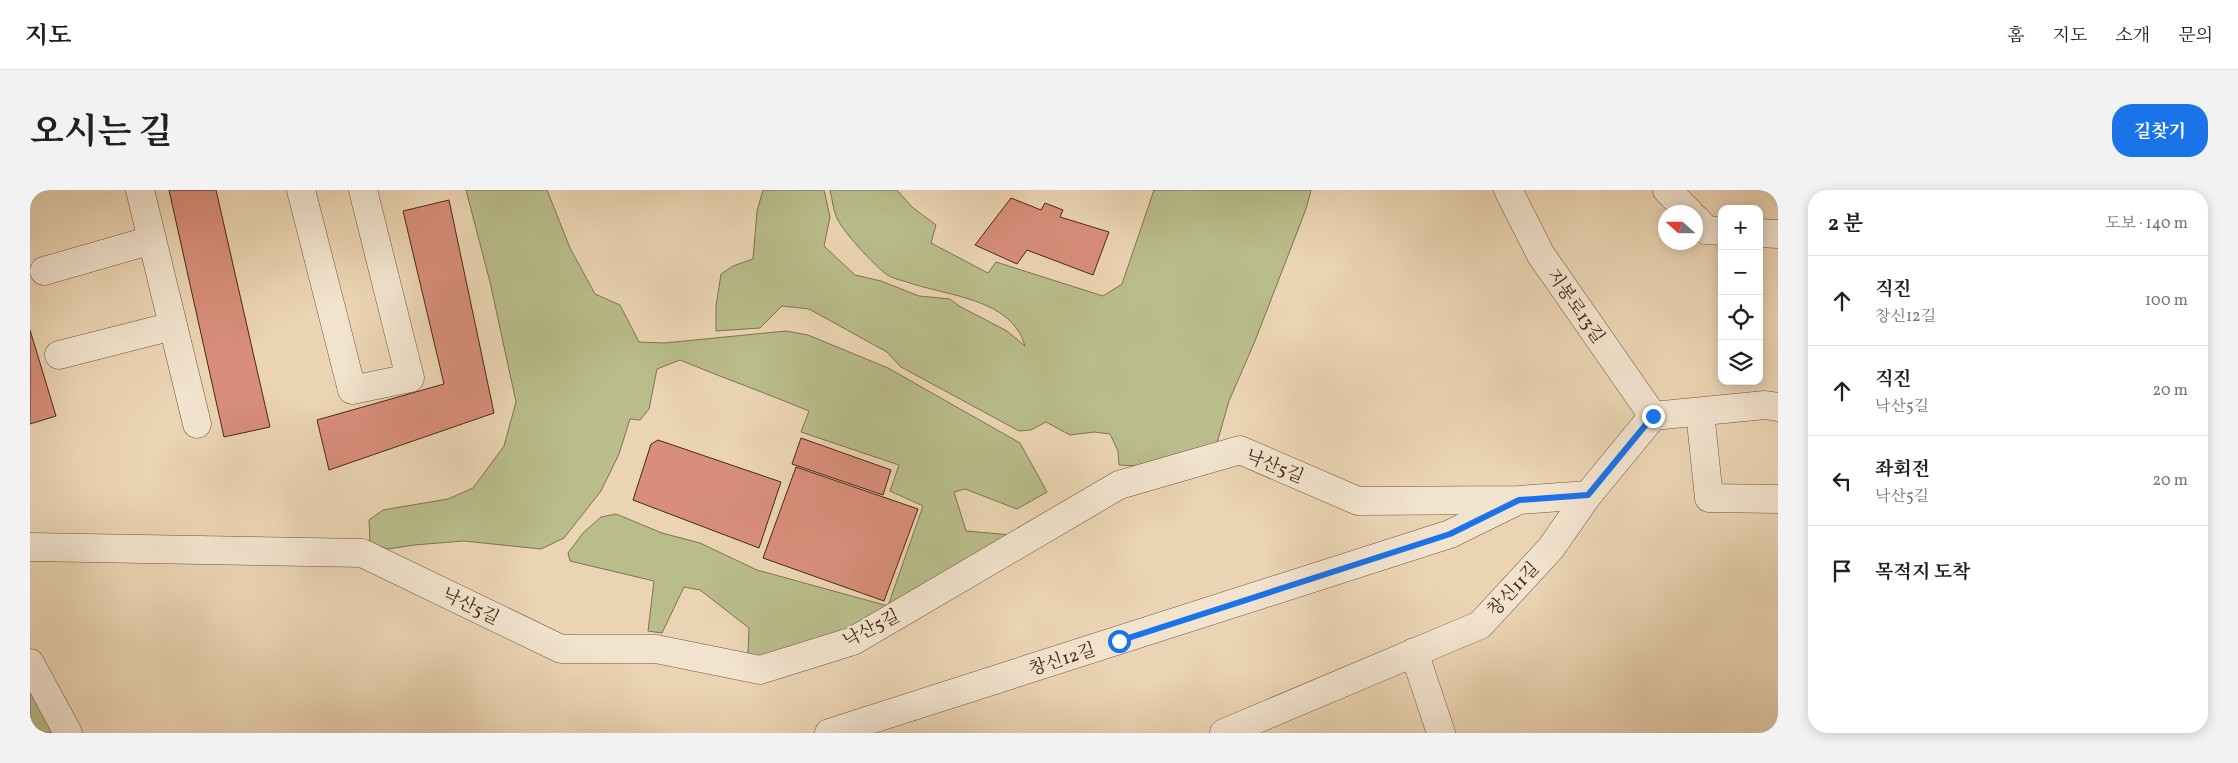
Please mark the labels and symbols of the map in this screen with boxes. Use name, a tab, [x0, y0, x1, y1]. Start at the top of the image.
north arrow	[1658, 205, 1703, 250]
street label: 지봉로13길	[1540, 265, 1610, 349]
route end	[1642, 405, 1665, 428]
street label: 낙산5길	[1242, 444, 1307, 490]
street label: 창신11길	[1482, 557, 1546, 623]
street label: 낙산5길	[438, 583, 503, 632]
street label: 낙산5길	[839, 604, 904, 654]
route start	[1108, 630, 1131, 653]
street label: 창신12길	[1026, 638, 1099, 683]

